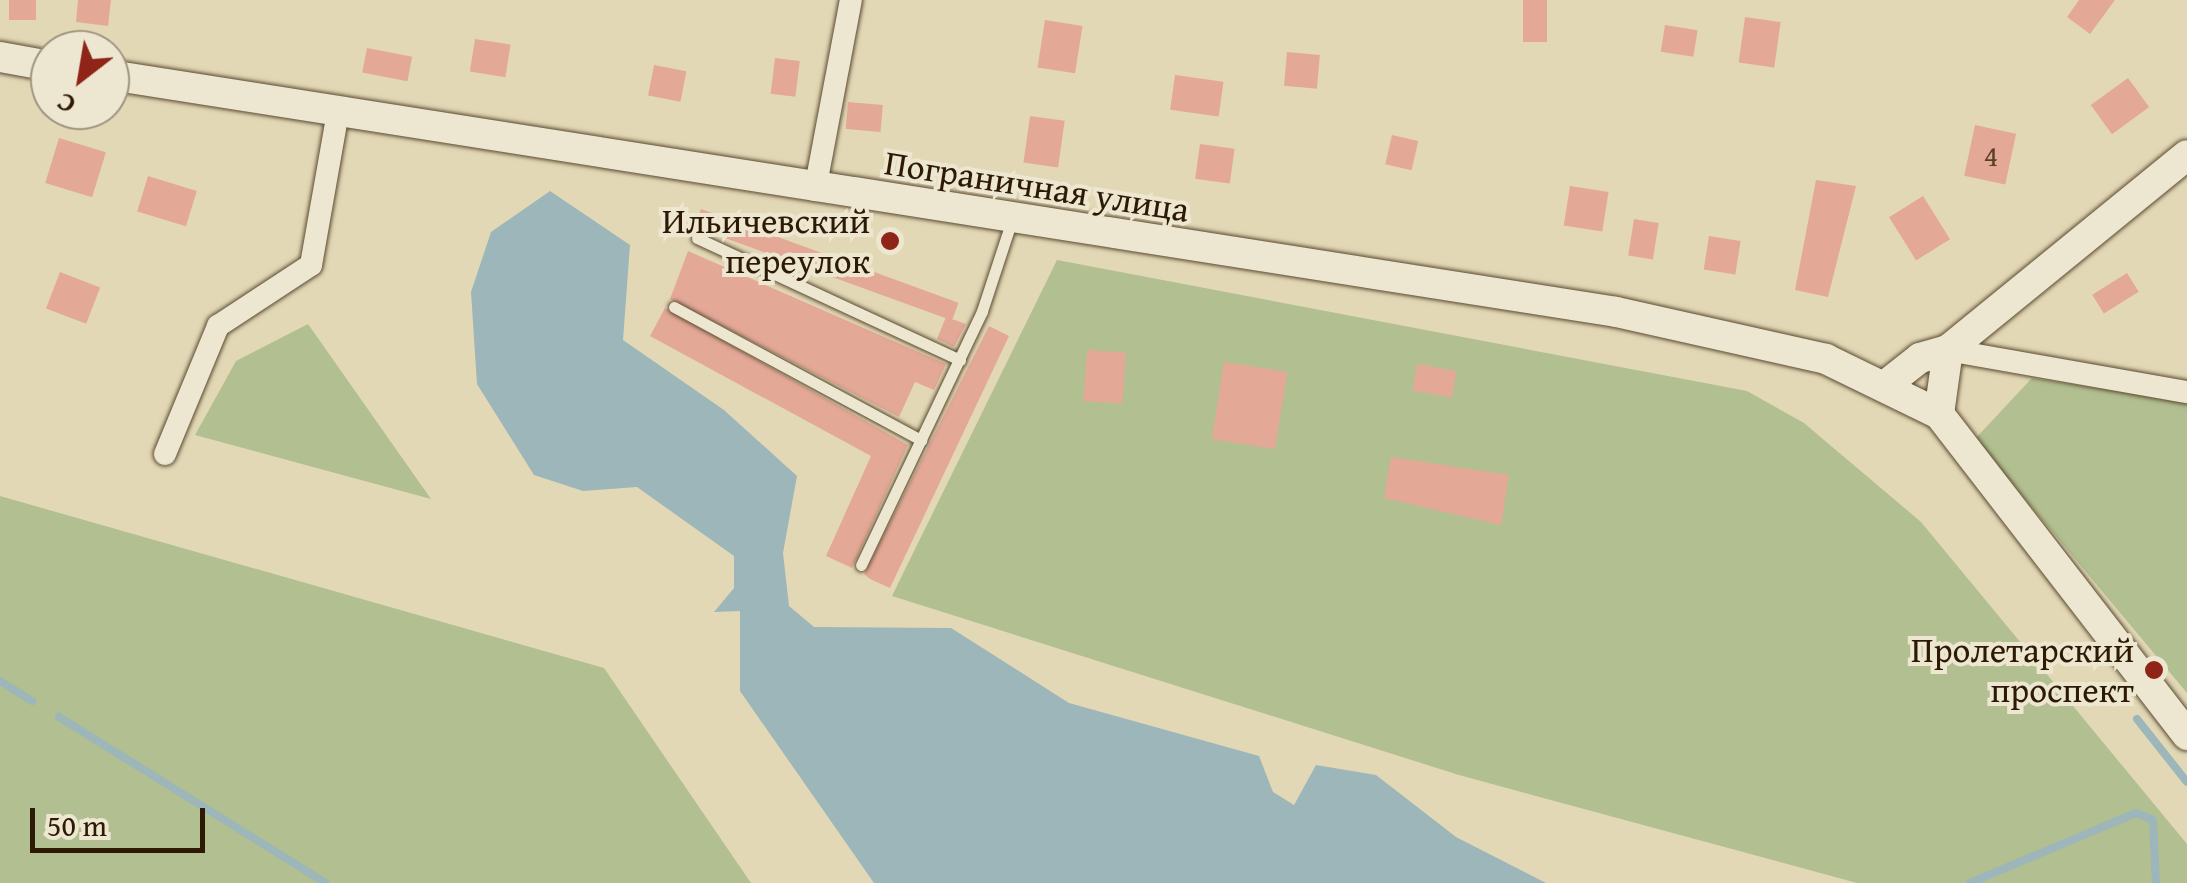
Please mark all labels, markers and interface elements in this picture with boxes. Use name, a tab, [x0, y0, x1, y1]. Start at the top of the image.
north arrow	[30, 30, 130, 130]
text: С	[48, 83, 83, 126]
house number: 4	[1984, 137, 1998, 173]
street label: Пограничная улица	[882, 141, 1192, 231]
place label: Ильичевский переулок	[662, 200, 870, 282]
marker: Ильичевский переулок	[879, 230, 901, 252]
place label: Пролетарский проспект	[1911, 629, 2134, 711]
marker: Пролетарский проспект	[2143, 659, 2165, 681]
scale bar	[35, 788, 210, 850]
text: 50 m	[47, 803, 107, 847]

